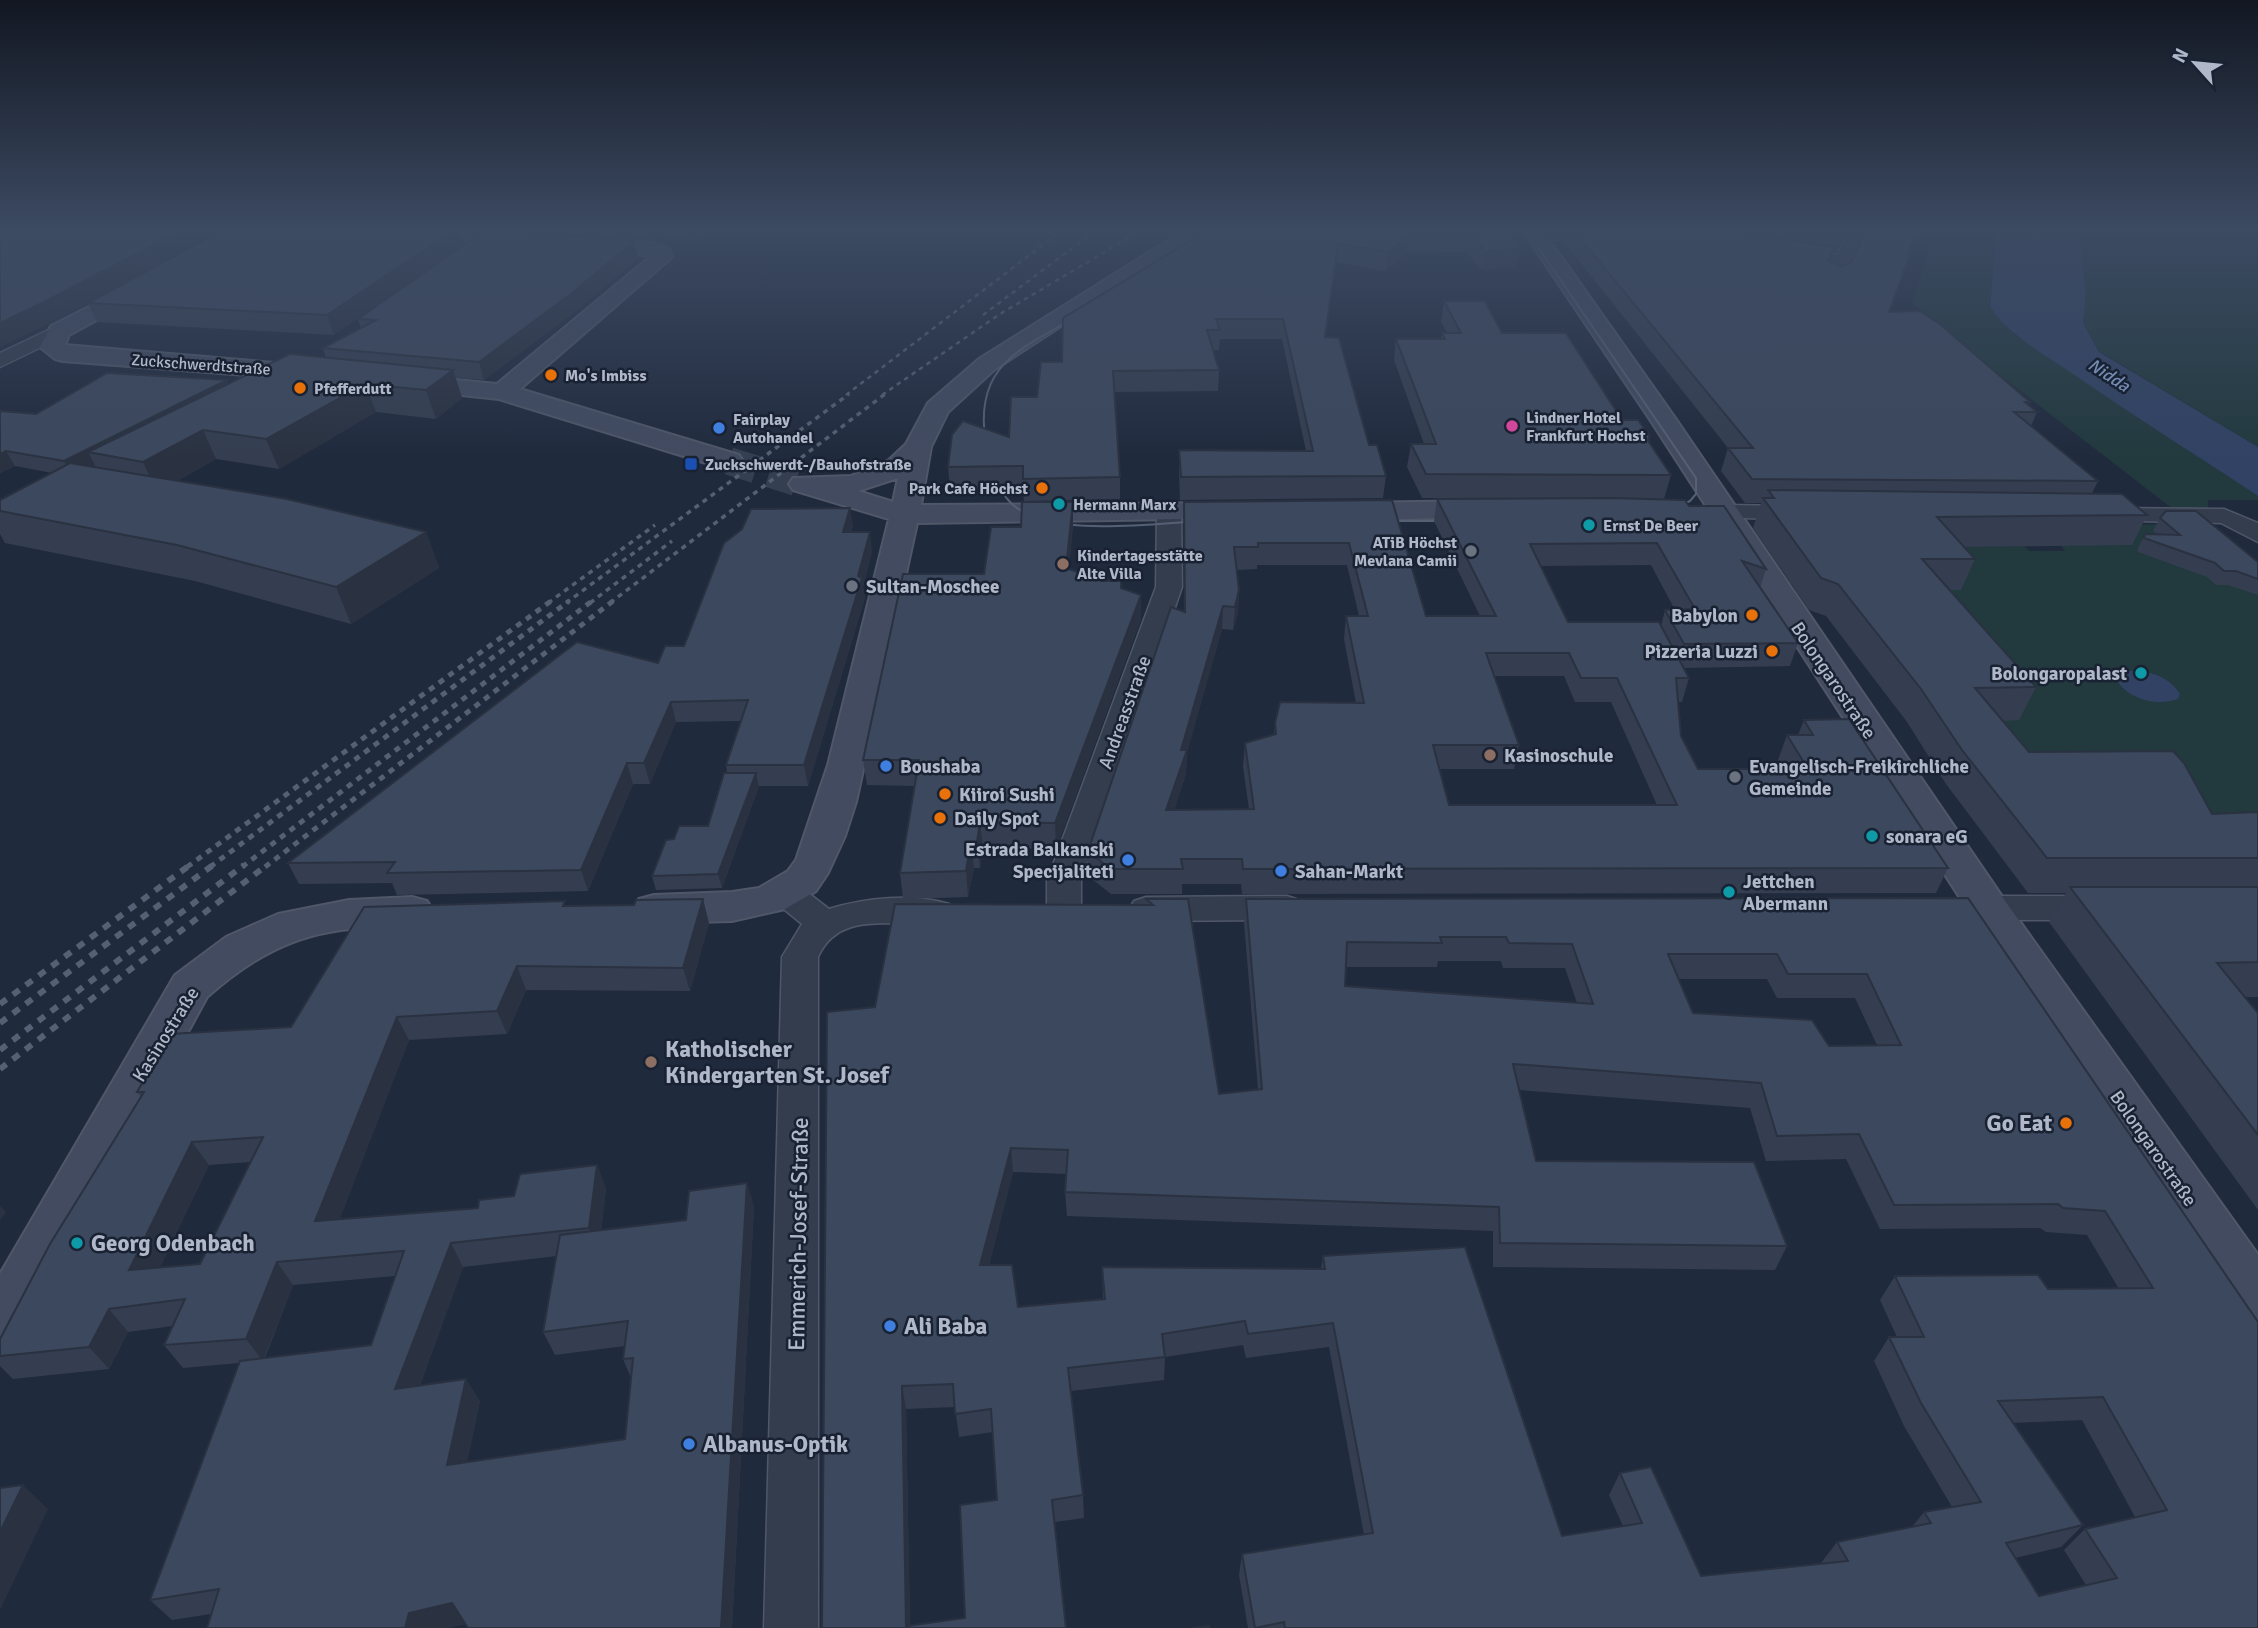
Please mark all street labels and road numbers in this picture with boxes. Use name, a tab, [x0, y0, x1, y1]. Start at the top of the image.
street label: Zuckschwerdtstraße	[131, 350, 271, 380]
street label: Bolongarostraße	[1785, 617, 1881, 744]
street label: Andreasstraße	[1093, 652, 1157, 772]
street label: Kasinostraße	[127, 983, 205, 1087]
street label: Bolongarostraße	[2104, 1086, 2202, 1211]
street label: Emmerich-Josef-Straße	[782, 1117, 815, 1351]

